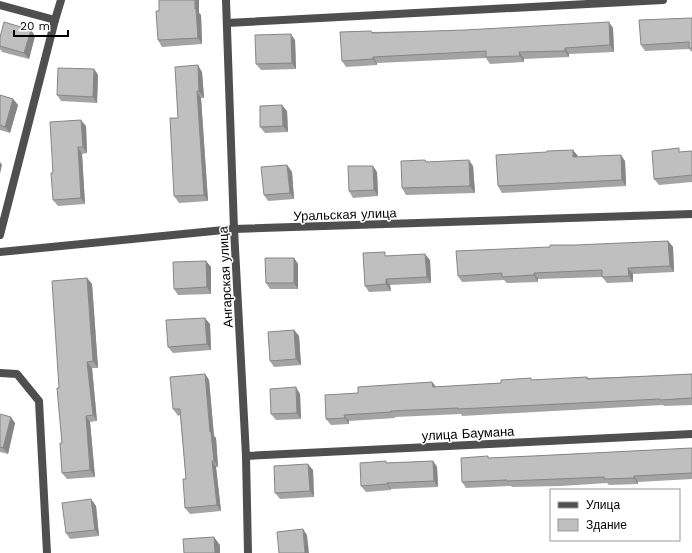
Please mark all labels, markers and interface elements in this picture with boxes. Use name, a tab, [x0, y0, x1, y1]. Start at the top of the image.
scale bar	[14, 12, 68, 38]
text: 20 m	[20, 19, 50, 33]
street label: Уральская улица	[293, 205, 398, 224]
street label: Ангарская улица	[215, 225, 236, 328]
street label: улица Баумана	[421, 424, 515, 443]
legend	[550, 489, 680, 541]
text: Улица	[586, 498, 620, 512]
text: Здание	[586, 518, 627, 532]

